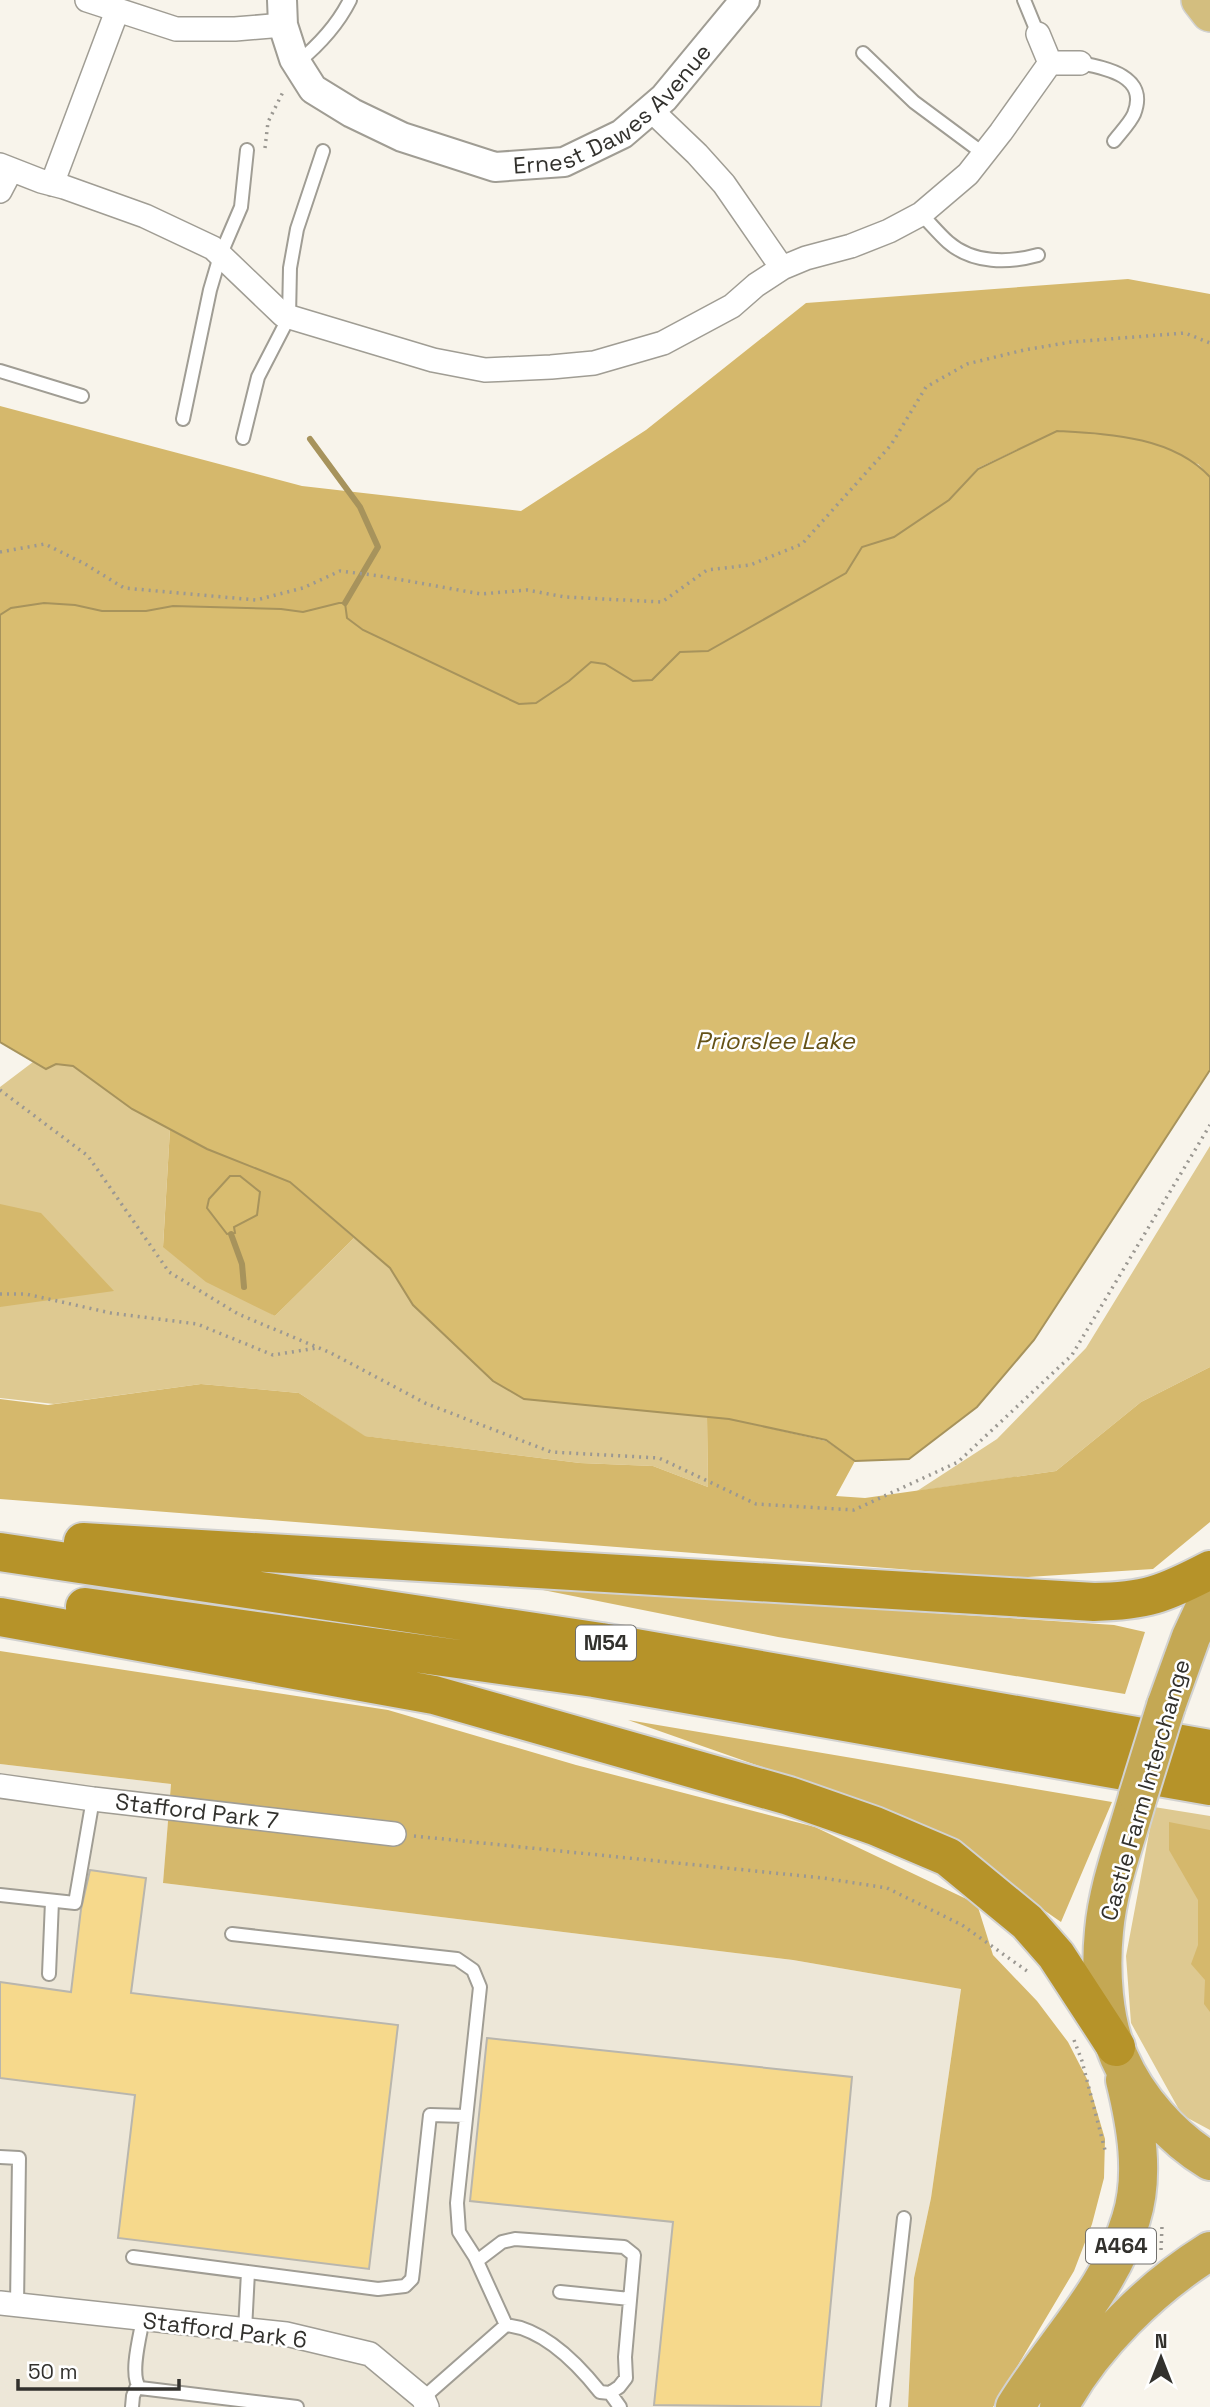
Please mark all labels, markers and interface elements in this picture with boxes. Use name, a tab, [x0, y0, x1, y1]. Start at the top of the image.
street label: Ernest Dawes Avenue	[512, 37, 718, 181]
water label: Priorslee Lake	[695, 1025, 856, 1056]
road number: M54	[576, 1626, 636, 1660]
street label: Castle Farm Interchange	[1093, 1656, 1197, 1924]
street label: Stafford Park 7	[114, 1786, 280, 1836]
road number: A464	[1086, 2228, 1156, 2264]
street label: Stafford Park 6	[141, 2305, 309, 2355]
north arrow	[1126, 2323, 1196, 2393]
text: N	[1155, 2329, 1167, 2354]
scale bar	[18, 2348, 178, 2392]
text: 50 m	[28, 2358, 78, 2385]

